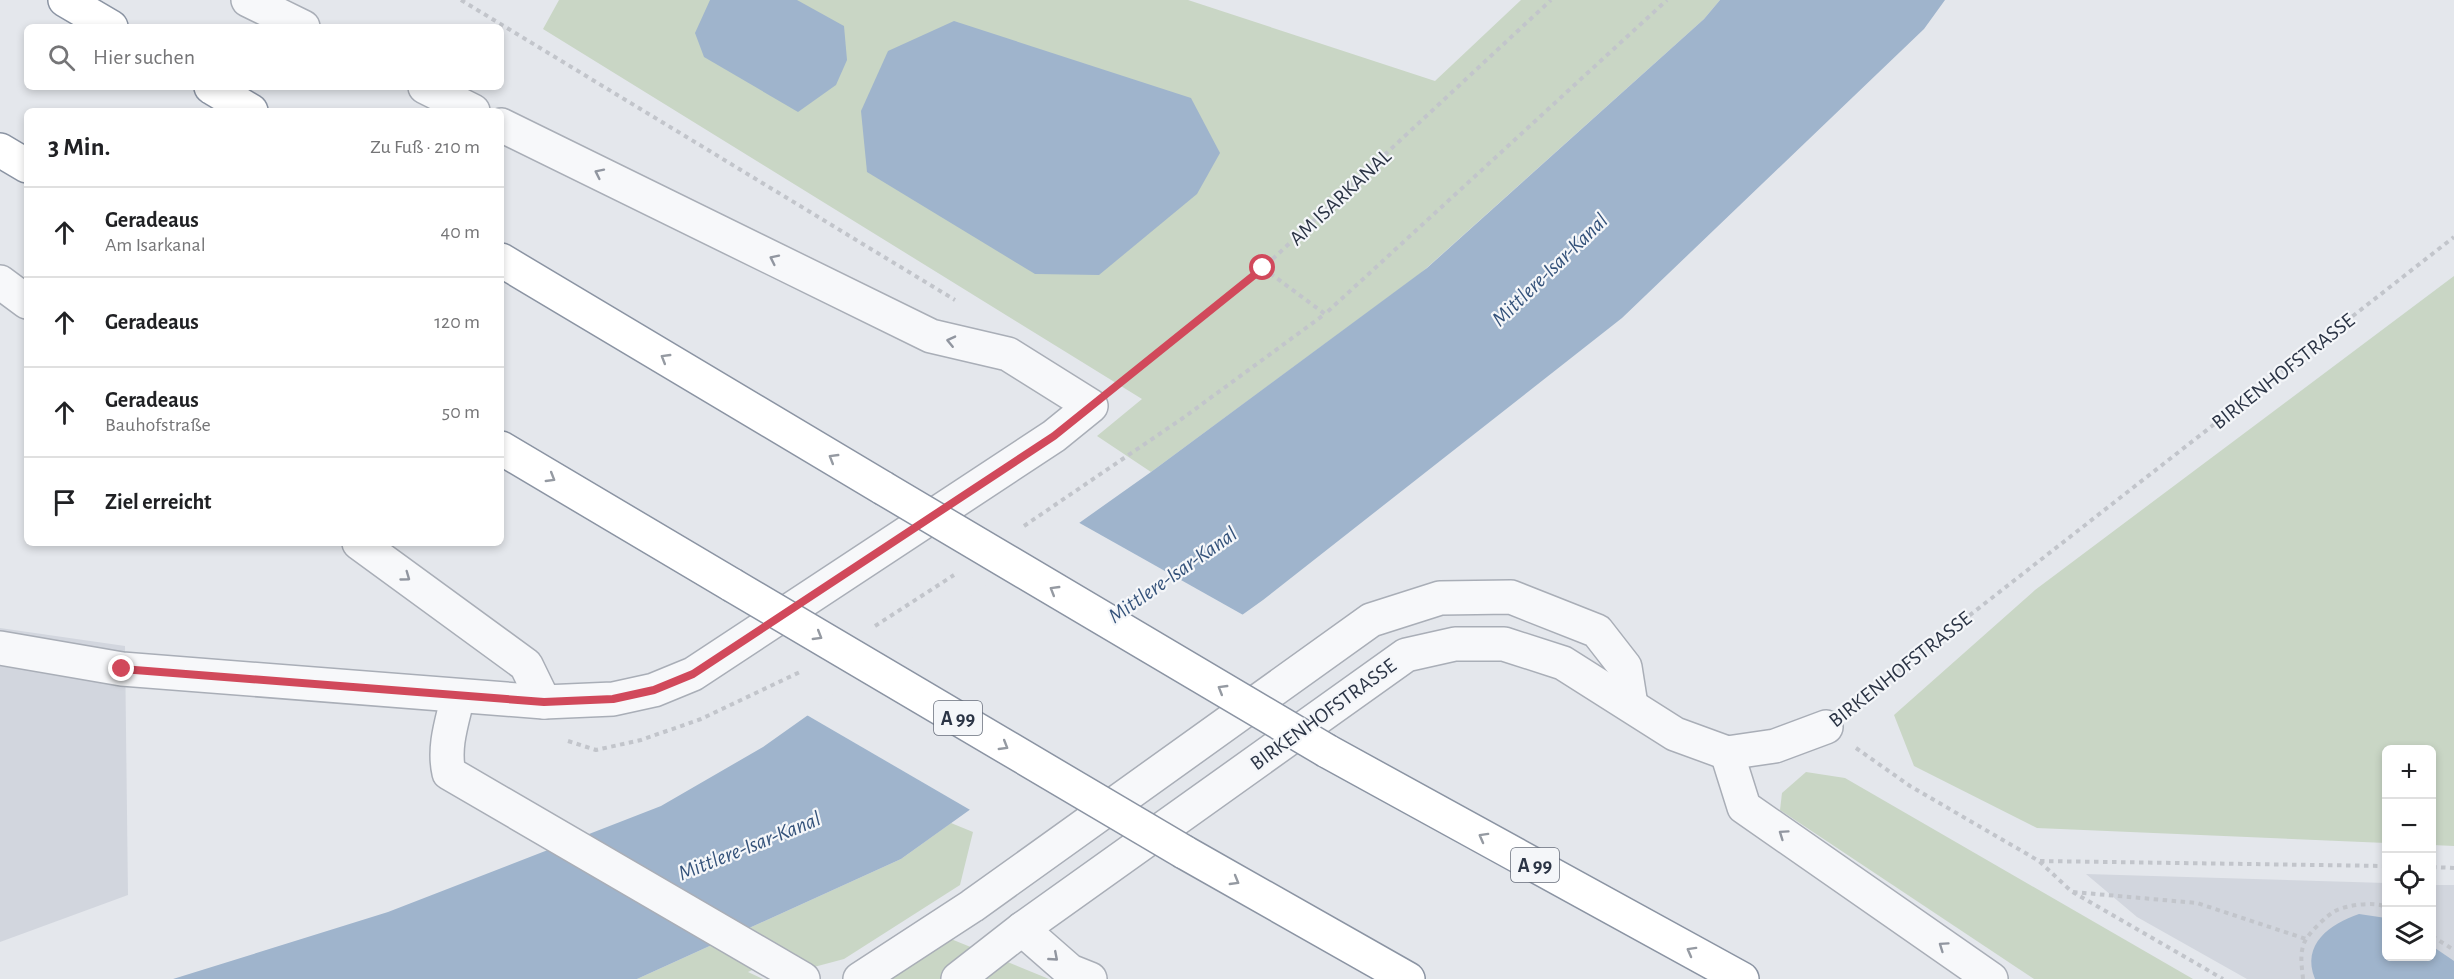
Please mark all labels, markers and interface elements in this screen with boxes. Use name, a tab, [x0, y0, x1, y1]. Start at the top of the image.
search box	[24, 24, 504, 90]
icon: search	[45, 41, 78, 74]
text: Hier suchen	[93, 46, 195, 68]
text: 3 Min.	[48, 134, 110, 160]
text: Zu Fuß · 210 m	[370, 137, 480, 157]
street label: AM ISARKANAL	[1286, 145, 1395, 249]
one-way arrow	[595, 169, 606, 180]
text: Geradeaus	[105, 209, 199, 231]
water label: Mittlere-Isar-Kanal	[1488, 209, 1612, 330]
icon: ahead	[48, 216, 81, 249]
text: 40 m	[441, 222, 480, 242]
text: Am Isarkanal	[105, 235, 206, 255]
route start	[1249, 254, 1275, 280]
one-way arrow	[770, 255, 781, 267]
icon: ahead	[48, 306, 81, 339]
street label: BIRKENHOFSTRASSE	[2208, 309, 2359, 433]
text: Geradeaus	[105, 311, 199, 333]
text: 120 m	[434, 312, 480, 332]
one-way arrow	[946, 335, 956, 348]
one-way arrow	[661, 354, 671, 366]
text: Geradeaus	[105, 389, 199, 411]
icon: ahead	[48, 396, 81, 429]
text: 50 m	[442, 402, 480, 422]
text: Bauhofstraße	[105, 415, 211, 435]
one-way arrow	[829, 454, 839, 466]
one-way arrow	[545, 470, 555, 482]
icon: arrive	[48, 486, 81, 519]
text: Ziel erreicht	[105, 491, 212, 513]
water label: Mittlere-Isar-Kanal	[1104, 522, 1241, 627]
one-way arrow	[400, 570, 411, 581]
one-way arrow	[1050, 585, 1060, 597]
street label: BIRKENHOFSTRASSE	[1825, 607, 1976, 731]
one-way arrow	[812, 629, 822, 640]
route end	[108, 655, 134, 681]
street label: BIRKENHOFSTRASSE	[1247, 655, 1400, 774]
one-way arrow	[1218, 684, 1228, 696]
road number: A 99	[934, 701, 982, 735]
one-way arrow	[998, 738, 1008, 750]
map controls	[2382, 745, 2436, 961]
button: +	[2382, 745, 2436, 799]
button: −	[2382, 799, 2436, 853]
water label: Mittlere-Isar-Kanal	[675, 807, 824, 885]
one-way arrow	[1778, 830, 1789, 841]
one-way arrow	[1479, 833, 1489, 844]
road number: A 99	[1511, 848, 1559, 882]
button: locate	[2382, 853, 2436, 907]
one-way arrow	[1229, 874, 1239, 885]
button: layers	[2382, 907, 2436, 961]
one-way arrow	[1938, 942, 1949, 953]
one-way arrow	[1687, 947, 1697, 958]
one-way arrow	[1048, 950, 1058, 961]

